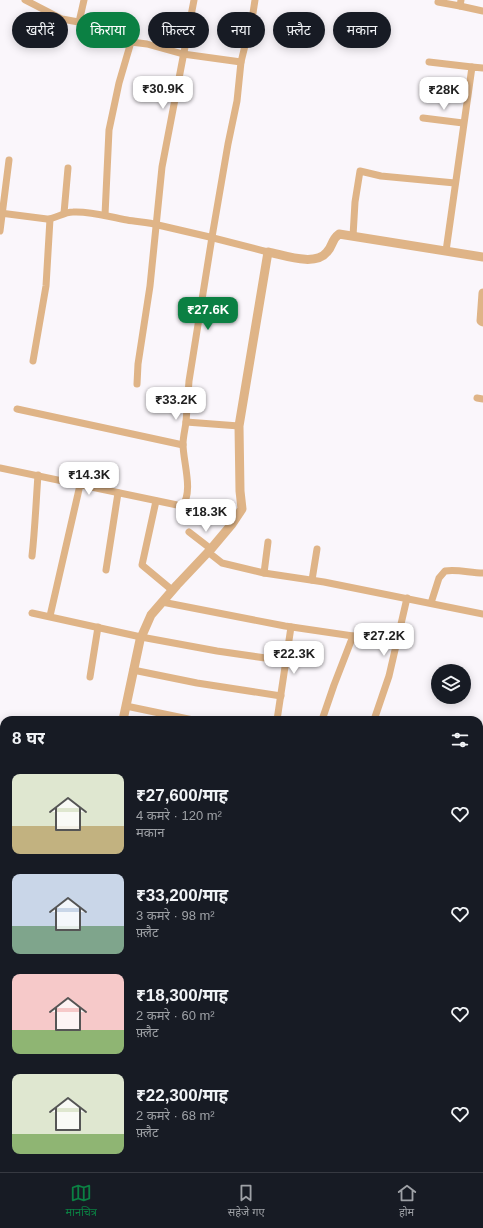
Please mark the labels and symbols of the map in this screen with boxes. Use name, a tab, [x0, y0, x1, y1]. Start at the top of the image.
pin: ₹30.9K	[130, 76, 196, 110]
pin: ₹28K	[420, 77, 468, 111]
pin: ₹27.6K	[175, 297, 241, 331]
pin: ₹33.2K	[143, 387, 209, 421]
pin: ₹14.3K	[56, 462, 122, 496]
pin: ₹18.3K	[173, 499, 239, 533]
pin: ₹27.2K	[351, 623, 417, 657]
pin: ₹22.3K	[261, 641, 327, 675]

